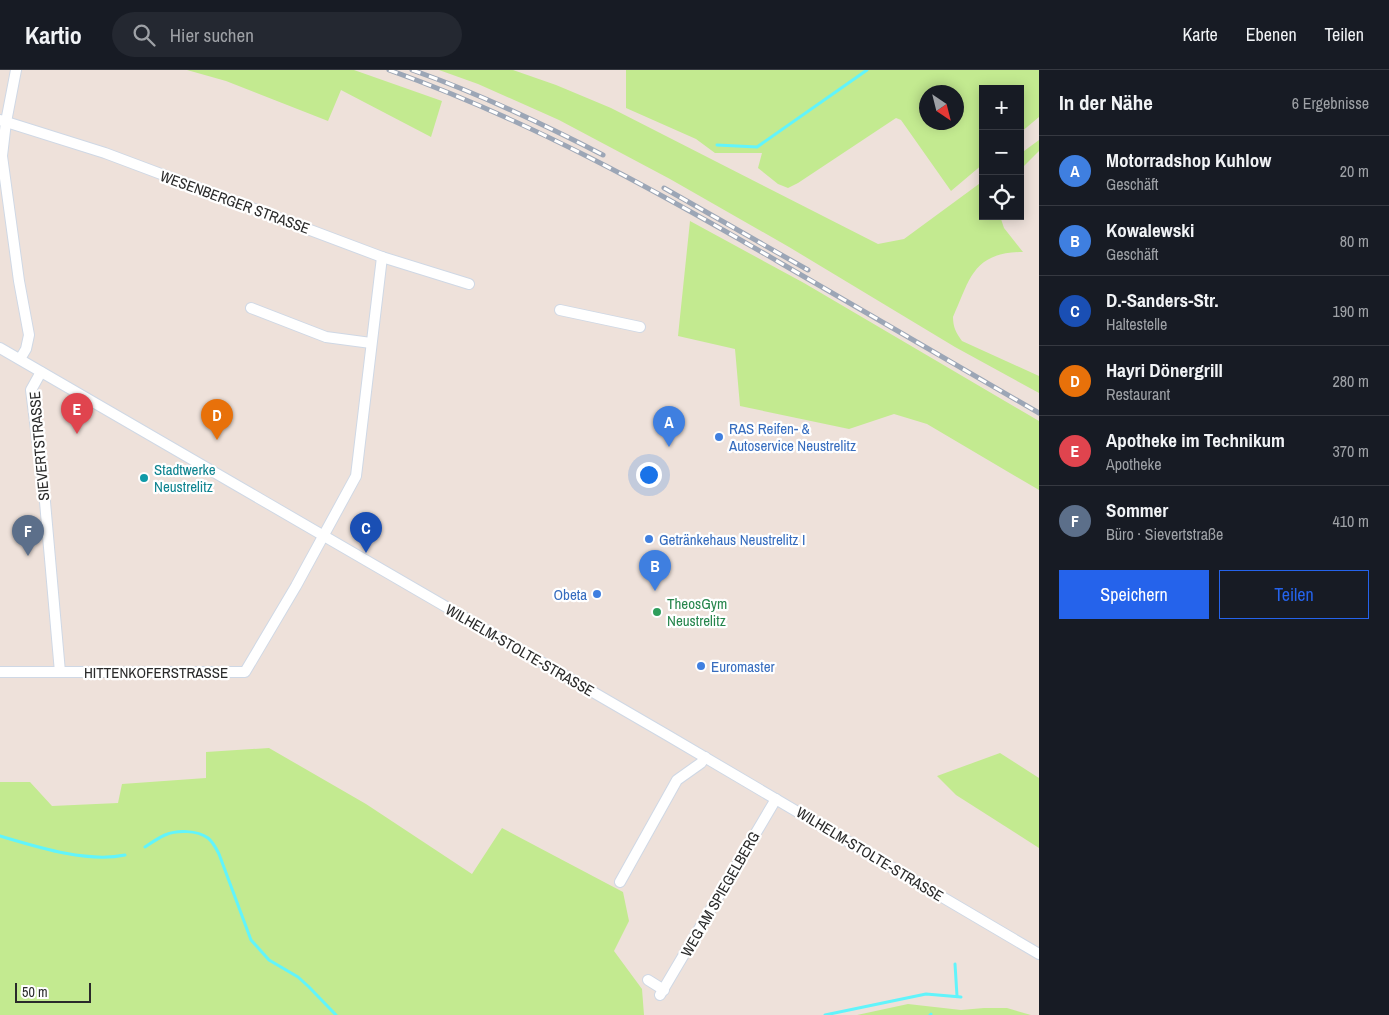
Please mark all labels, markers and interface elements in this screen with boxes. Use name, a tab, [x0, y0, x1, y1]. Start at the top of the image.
search box	[112, 12, 462, 57]
text: Kartio	[25, 19, 82, 51]
icon: search	[130, 21, 158, 49]
text: Hier suchen	[170, 22, 254, 48]
text: Karte	[1182, 22, 1218, 47]
text: Ebenen	[1246, 22, 1297, 47]
text: Teilen	[1325, 22, 1364, 47]
north arrow	[919, 85, 964, 130]
map controls	[979, 85, 1024, 220]
button: +	[979, 85, 1024, 130]
text: In der Nähe	[1059, 88, 1153, 117]
text: 6 Ergebnisse	[1292, 92, 1369, 114]
button: −	[979, 130, 1024, 175]
text: Motorradshop Kuhlow	[1106, 147, 1271, 173]
text: A	[1070, 160, 1080, 182]
text: 20 m	[1340, 160, 1369, 182]
street label: WESENBERGER STRASSE	[157, 165, 313, 239]
text: Geschäft	[1106, 173, 1159, 195]
button: locate	[979, 175, 1024, 220]
text: Kowalewski	[1106, 217, 1194, 243]
text: B	[1070, 230, 1080, 252]
text: 80 m	[1340, 230, 1369, 252]
text: Geschäft	[1106, 243, 1159, 265]
text: D.-Sanders-Str.	[1106, 287, 1219, 313]
text: C	[1070, 300, 1080, 322]
text: 190 m	[1333, 300, 1369, 322]
text: Haltestelle	[1106, 313, 1167, 335]
text: Hayri Dönergrill	[1106, 357, 1223, 383]
text: D	[1070, 370, 1080, 392]
text: 280 m	[1333, 370, 1369, 392]
text: Restaurant	[1106, 383, 1170, 405]
street label: SIEVERTSTRASSE	[24, 390, 54, 502]
pin: E	[61, 393, 93, 434]
pin: D	[201, 399, 233, 440]
pin: A	[653, 406, 685, 447]
place label: RAS Reifen- & Autoservice Neustrelitz	[728, 418, 856, 456]
text: Apotheke im Technikum	[1106, 427, 1285, 453]
marker: RAS Reifen- & Autoservice Neustrelitz	[713, 431, 725, 443]
text: E	[1071, 440, 1079, 462]
text: 370 m	[1333, 440, 1369, 462]
text: Apotheke	[1106, 453, 1161, 475]
place label: Stadtwerke Neustrelitz	[154, 459, 216, 497]
your location	[636, 462, 662, 488]
marker: Stadtwerke Neustrelitz	[138, 472, 150, 484]
text: Sommer	[1106, 497, 1168, 523]
text: F	[1071, 510, 1079, 532]
text: 410 m	[1333, 510, 1369, 532]
pin: C	[350, 512, 382, 553]
pin: F	[12, 515, 44, 556]
text: Büro · Sievertstraße	[1106, 523, 1223, 545]
place label: Getränkehaus Neustrelitz I	[659, 529, 805, 550]
marker: Getränkehaus Neustrelitz I	[643, 533, 655, 545]
pin: B	[639, 550, 671, 591]
button: Speichern	[1059, 570, 1209, 619]
button: Teilen	[1219, 570, 1369, 619]
place label: Obeta	[553, 584, 587, 605]
marker: Obeta	[591, 588, 603, 600]
place label: TheosGym Neustrelitz	[667, 593, 727, 631]
street label: WILHELM-STOLTE-STRASSE	[442, 599, 598, 701]
marker: TheosGym Neustrelitz	[651, 606, 663, 618]
place label: Euromaster	[711, 656, 775, 677]
marker: Euromaster	[695, 660, 707, 672]
street label: HITTENKOFERSTRASSE	[84, 662, 228, 683]
street label: WILHELM-STOLTE-STRASSE	[792, 802, 948, 906]
street label: WEG AM SPIEGELBERG	[676, 827, 764, 961]
scale bar	[15, 980, 91, 1003]
text: 50 m	[22, 983, 48, 1001]

